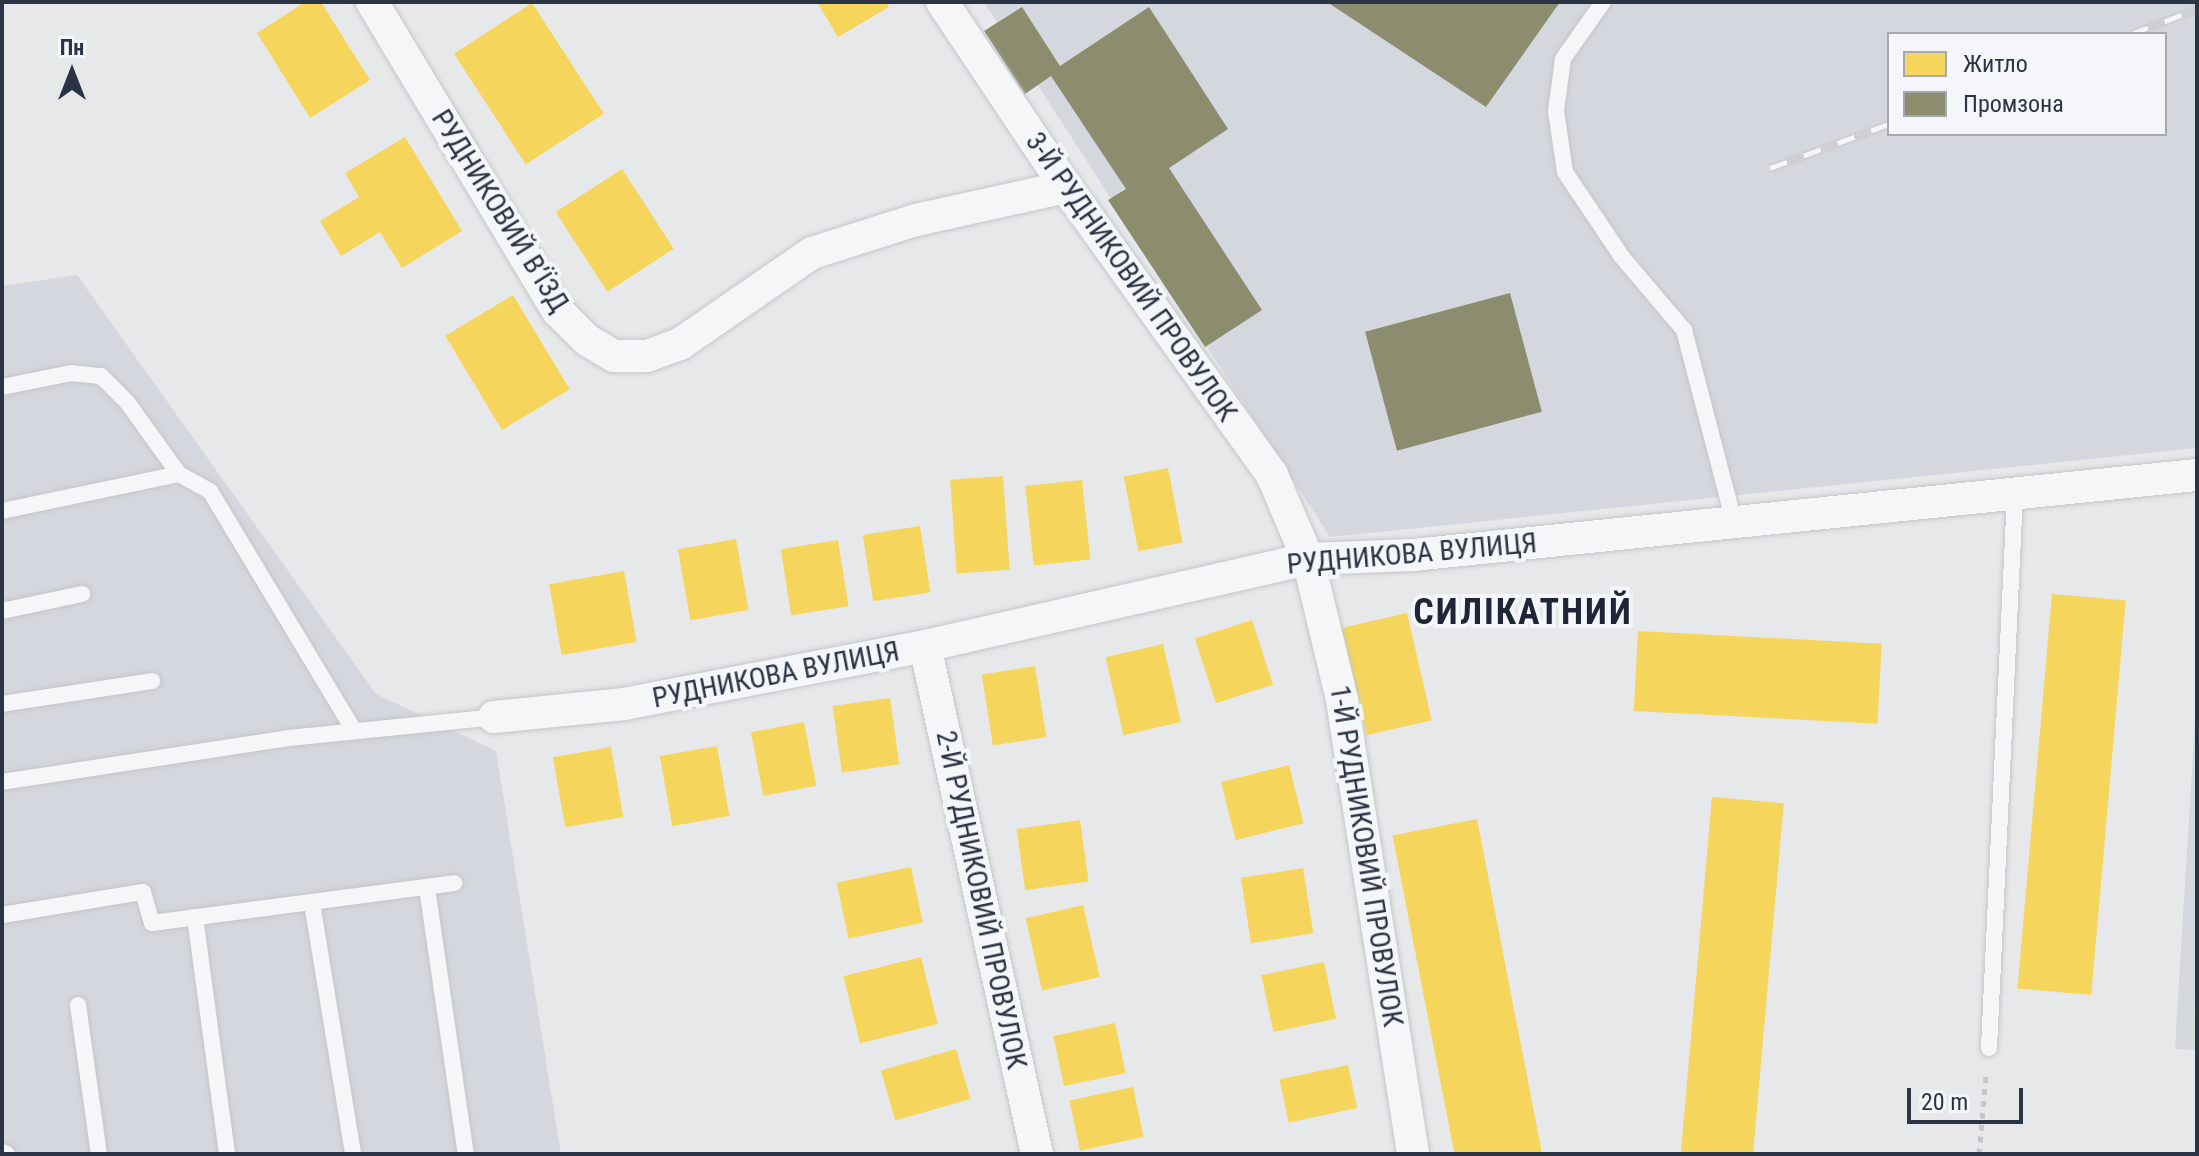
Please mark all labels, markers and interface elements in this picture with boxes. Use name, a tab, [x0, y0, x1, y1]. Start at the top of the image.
north arrow	[32, 32, 112, 112]
legend	[1887, 32, 2167, 136]
text: Пн	[60, 35, 84, 60]
text: Житло	[1963, 50, 2028, 78]
text: Промзона	[1963, 90, 2064, 118]
street label: РУДНИКОВИЙ В’ЇЗД	[424, 104, 576, 318]
street label: 3-Й РУДНИКОВИЙ ПРОВУЛОК	[1018, 126, 1244, 428]
street label: РУДНИКОВА ВУЛИЦЯ	[1286, 526, 1538, 582]
district label: СИЛІКАТНИЙ	[1413, 591, 1633, 635]
street label: РУДНИКОВА ВУЛИЦЯ	[650, 635, 902, 715]
street label: 1-Й РУДНИКОВИЙ ПРОВУЛОК	[1322, 683, 1410, 1029]
street label: 2-Й РУДНИКОВИЙ ПРОВУЛОК	[929, 728, 1033, 1072]
scale bar	[1911, 1072, 2027, 1122]
text: 20 m	[1921, 1088, 1968, 1116]

